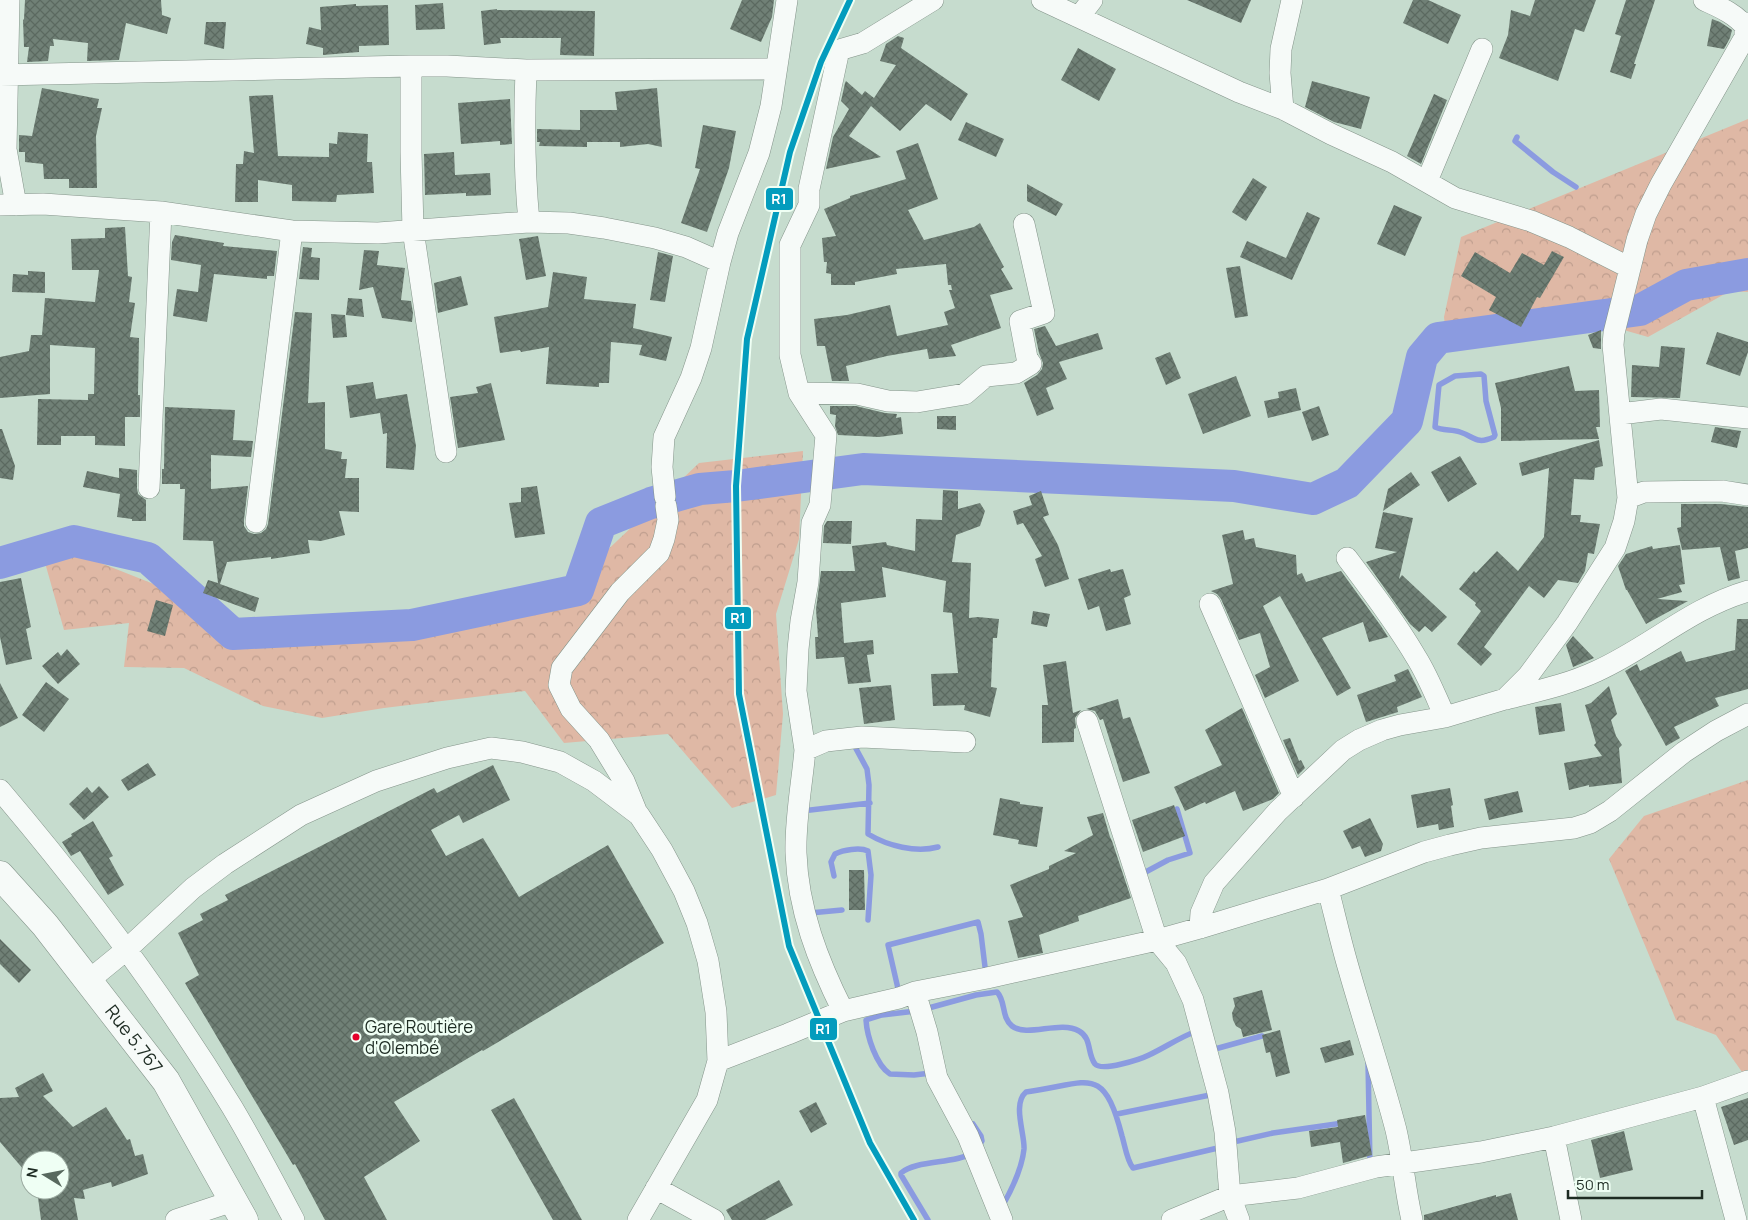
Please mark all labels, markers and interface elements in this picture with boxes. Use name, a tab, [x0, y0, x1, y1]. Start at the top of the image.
line badge: R1	[765, 187, 794, 211]
text: R1	[771, 189, 787, 208]
line badge: R1	[724, 606, 752, 630]
text: R1	[730, 608, 746, 627]
street label: Rue 5.767	[100, 1000, 169, 1078]
place label: Gare Routière d'Olembé	[365, 1015, 473, 1059]
line badge: R1	[809, 1017, 838, 1041]
text: R1	[815, 1019, 831, 1038]
marker: Gare Routière d'Olembé	[351, 1032, 361, 1042]
north arrow	[20, 1150, 70, 1200]
text: N	[21, 1166, 42, 1179]
scale bar	[1568, 1168, 1702, 1200]
text: 50 m	[1576, 1174, 1610, 1195]

